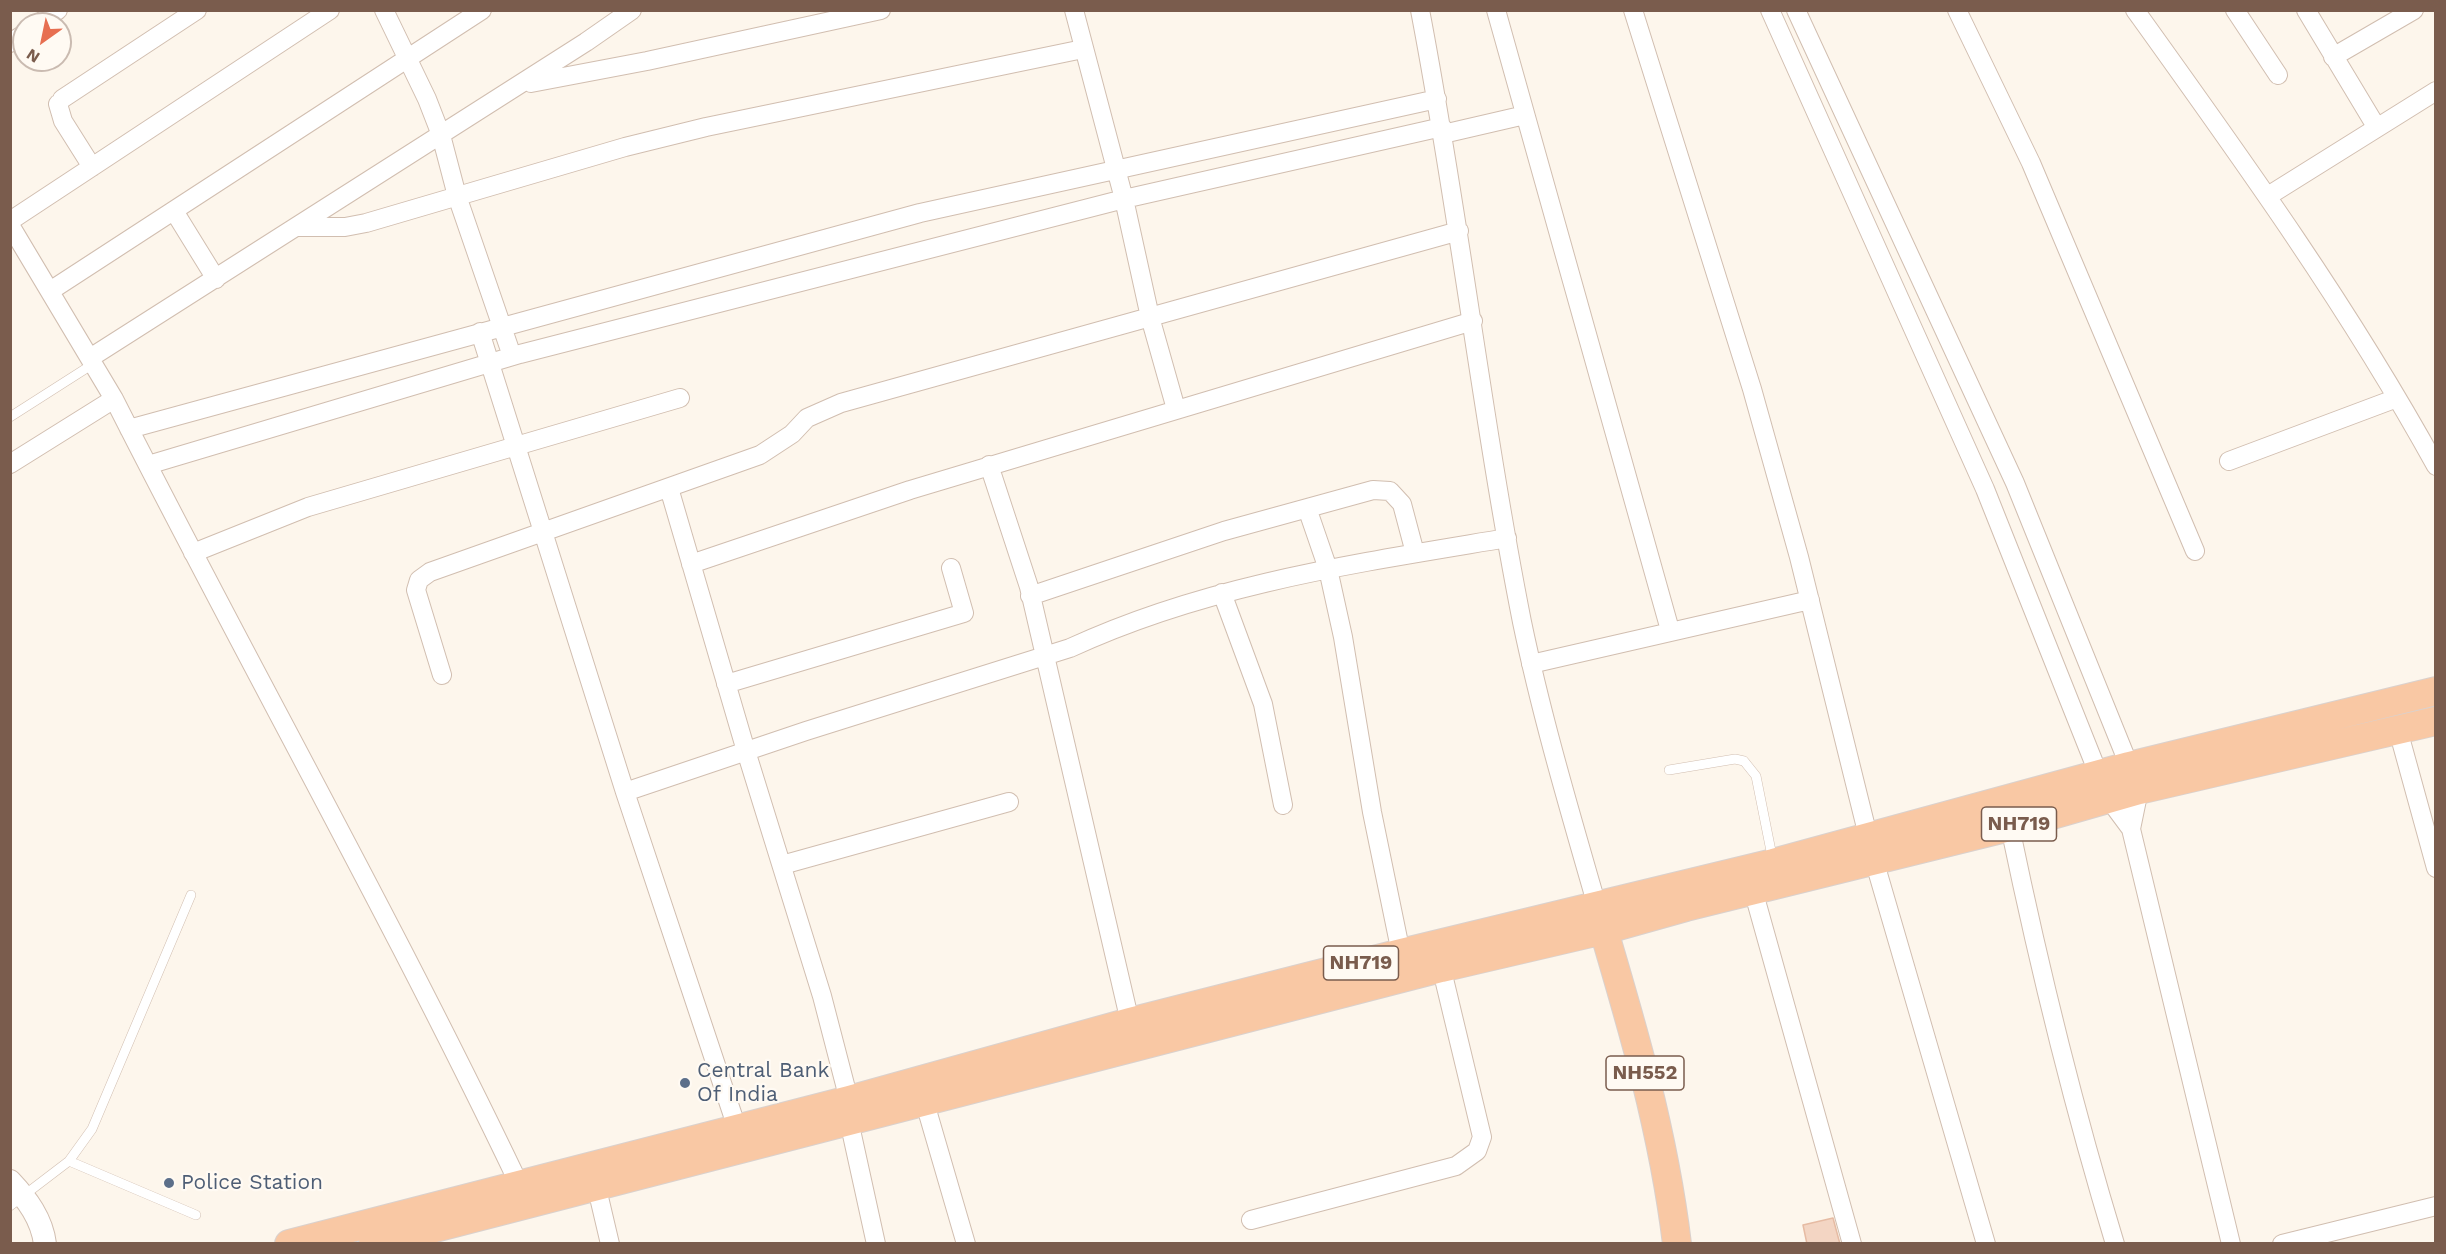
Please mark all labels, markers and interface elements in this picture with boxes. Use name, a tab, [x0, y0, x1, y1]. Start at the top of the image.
north arrow	[12, 12, 72, 72]
text: N	[23, 45, 43, 67]
road number: NH719	[1982, 807, 2056, 841]
road number: NH719	[1324, 946, 1398, 980]
road number: NH552	[1606, 1056, 1684, 1090]
place label: Central Bank Of India	[697, 1058, 829, 1108]
marker: Central Bank Of India	[678, 1076, 692, 1090]
place label: Police Station	[181, 1170, 323, 1196]
marker: Police Station	[162, 1176, 176, 1190]

